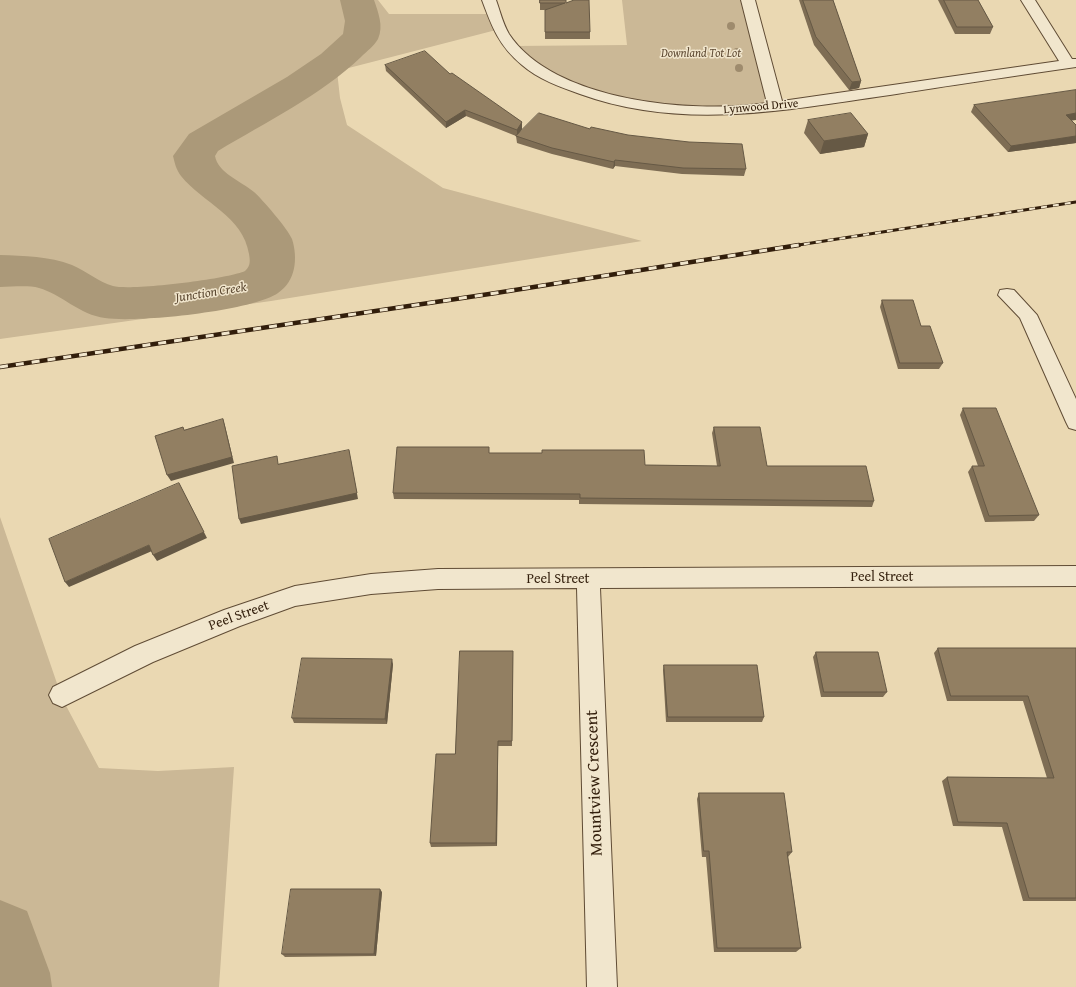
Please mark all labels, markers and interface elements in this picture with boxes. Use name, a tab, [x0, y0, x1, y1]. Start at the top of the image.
park label: Downland Tot Lot	[661, 47, 741, 61]
street label: Lynwood Drive	[723, 97, 799, 117]
water label: Junction Creek	[174, 280, 248, 306]
street label: Peel Street	[850, 569, 914, 585]
street label: Peel Street	[526, 571, 590, 587]
street label: Peel Street	[206, 597, 272, 635]
street label: Mountview Crescent	[582, 710, 608, 856]

